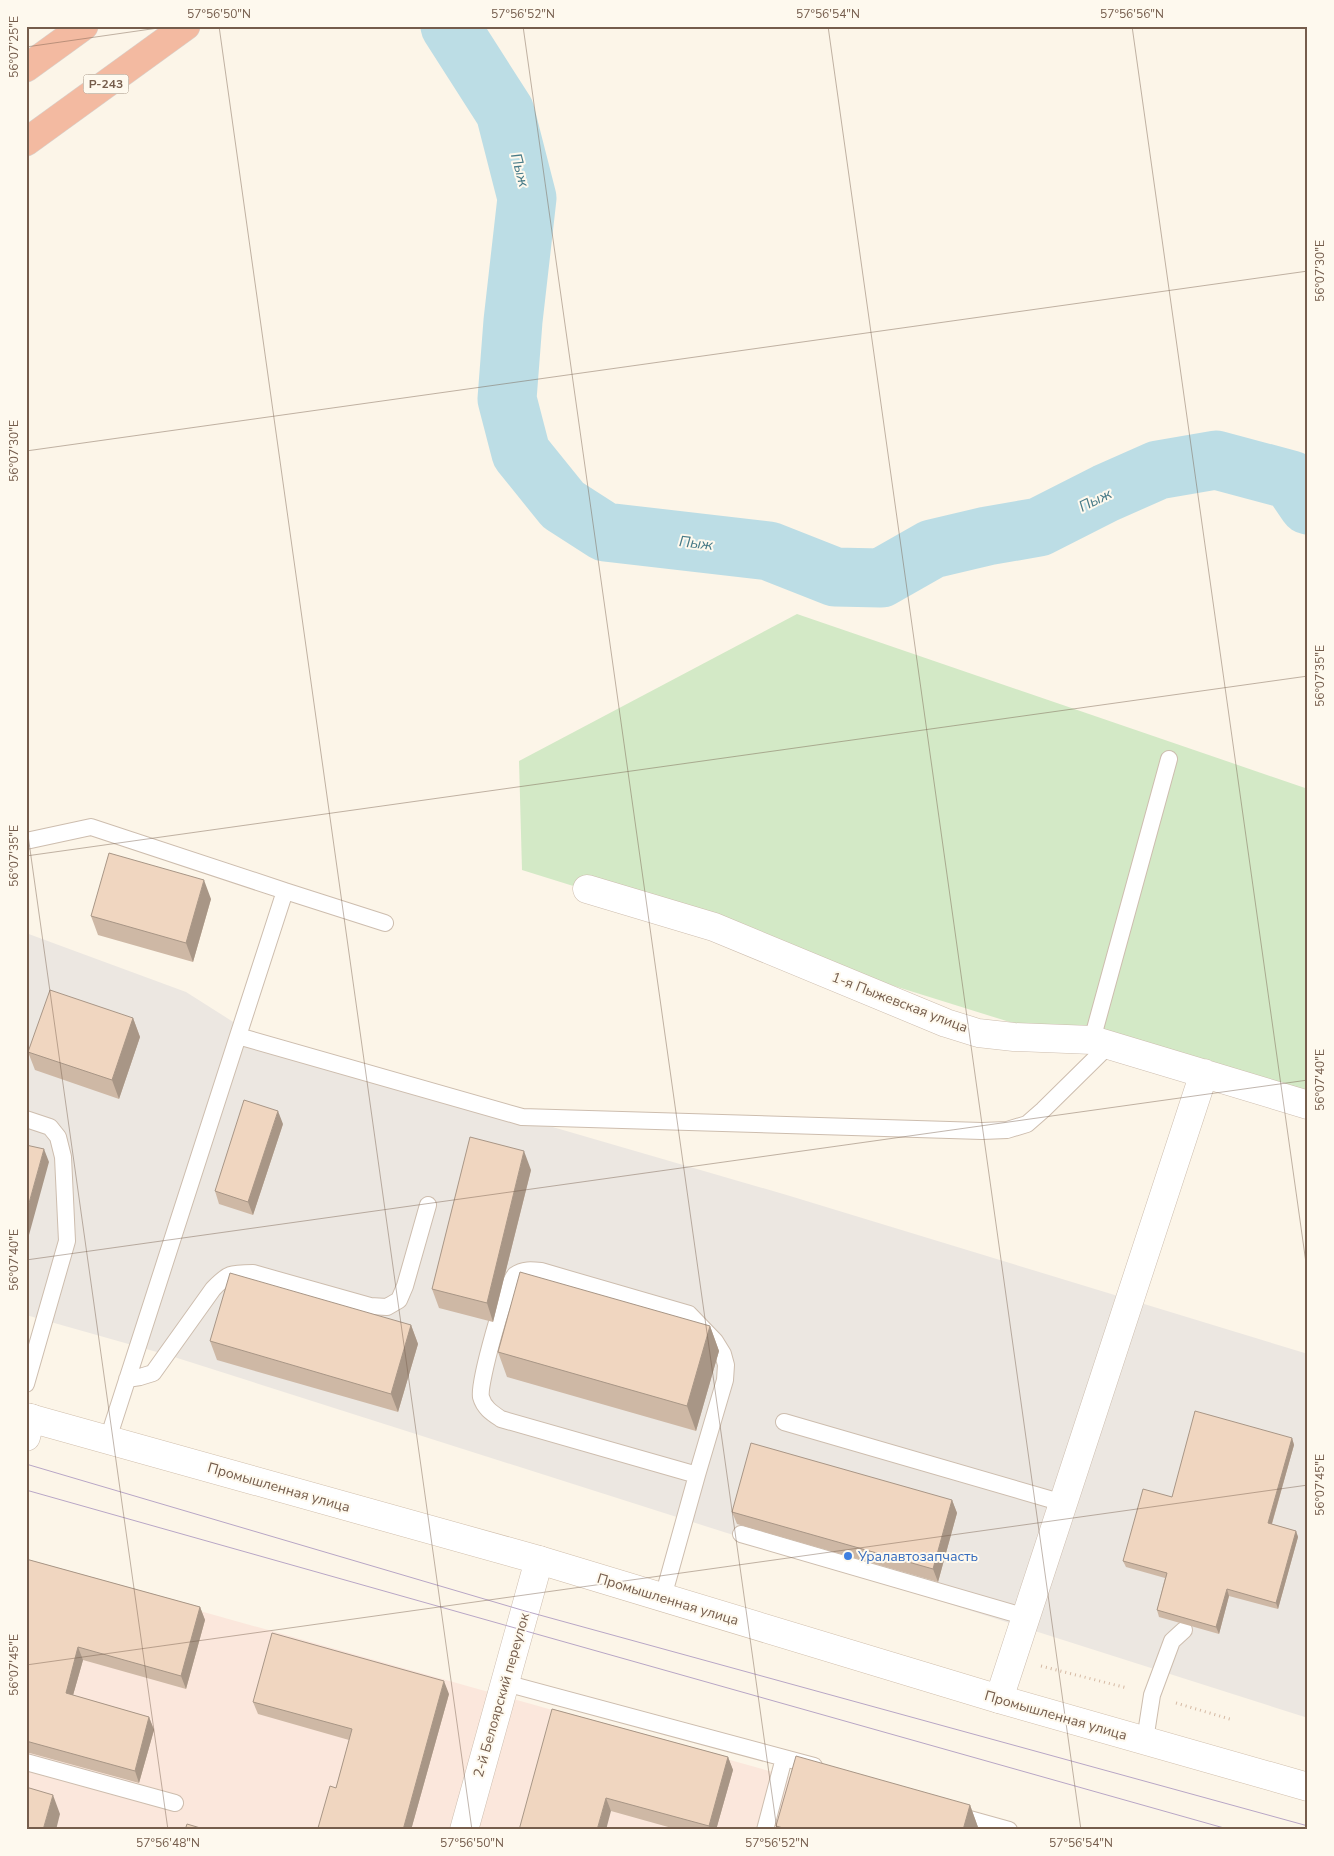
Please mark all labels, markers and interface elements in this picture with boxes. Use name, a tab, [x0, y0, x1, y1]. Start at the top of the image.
text: 57°56'50"N	[187, 6, 251, 22]
text: 57°56'52"N	[491, 6, 555, 22]
text: 57°56'54"N	[796, 6, 860, 22]
text: 57°56'56"N	[1100, 6, 1164, 22]
text: 56°07'25"E	[6, 16, 22, 78]
road number: Р-243	[84, 74, 128, 94]
water label: Пыж	[506, 151, 534, 189]
text: 56°07'30"E	[1312, 240, 1328, 302]
text: 56°07'30"E	[6, 420, 22, 482]
water label: Пыж	[1075, 483, 1115, 516]
water label: Пыж	[678, 531, 714, 555]
text: 56°07'35"E	[1312, 645, 1328, 707]
text: 56°07'35"E	[6, 825, 22, 887]
street label: 1-я Пыжевская улица	[829, 968, 971, 1037]
text: 56°07'40"E	[1312, 1049, 1328, 1111]
text: 56°07'40"E	[6, 1229, 22, 1291]
text: 56°07'45"E	[1312, 1454, 1328, 1516]
street label: Промышленная улица	[205, 1458, 352, 1517]
place label: Уралавтозапчасть	[857, 1547, 978, 1566]
marker: Уралавтозапчасть	[842, 1550, 854, 1562]
street label: Промышленная улица	[595, 1569, 741, 1630]
street label: 2-й Белоярский переулок	[469, 1610, 534, 1780]
text: 56°07'45"E	[6, 1634, 22, 1696]
street label: Промышленная улица	[982, 1686, 1129, 1745]
text: 57°56'48"N	[136, 1835, 200, 1851]
text: 57°56'50"N	[440, 1835, 504, 1851]
text: 57°56'52"N	[745, 1835, 809, 1851]
text: 57°56'54"N	[1049, 1835, 1113, 1851]

